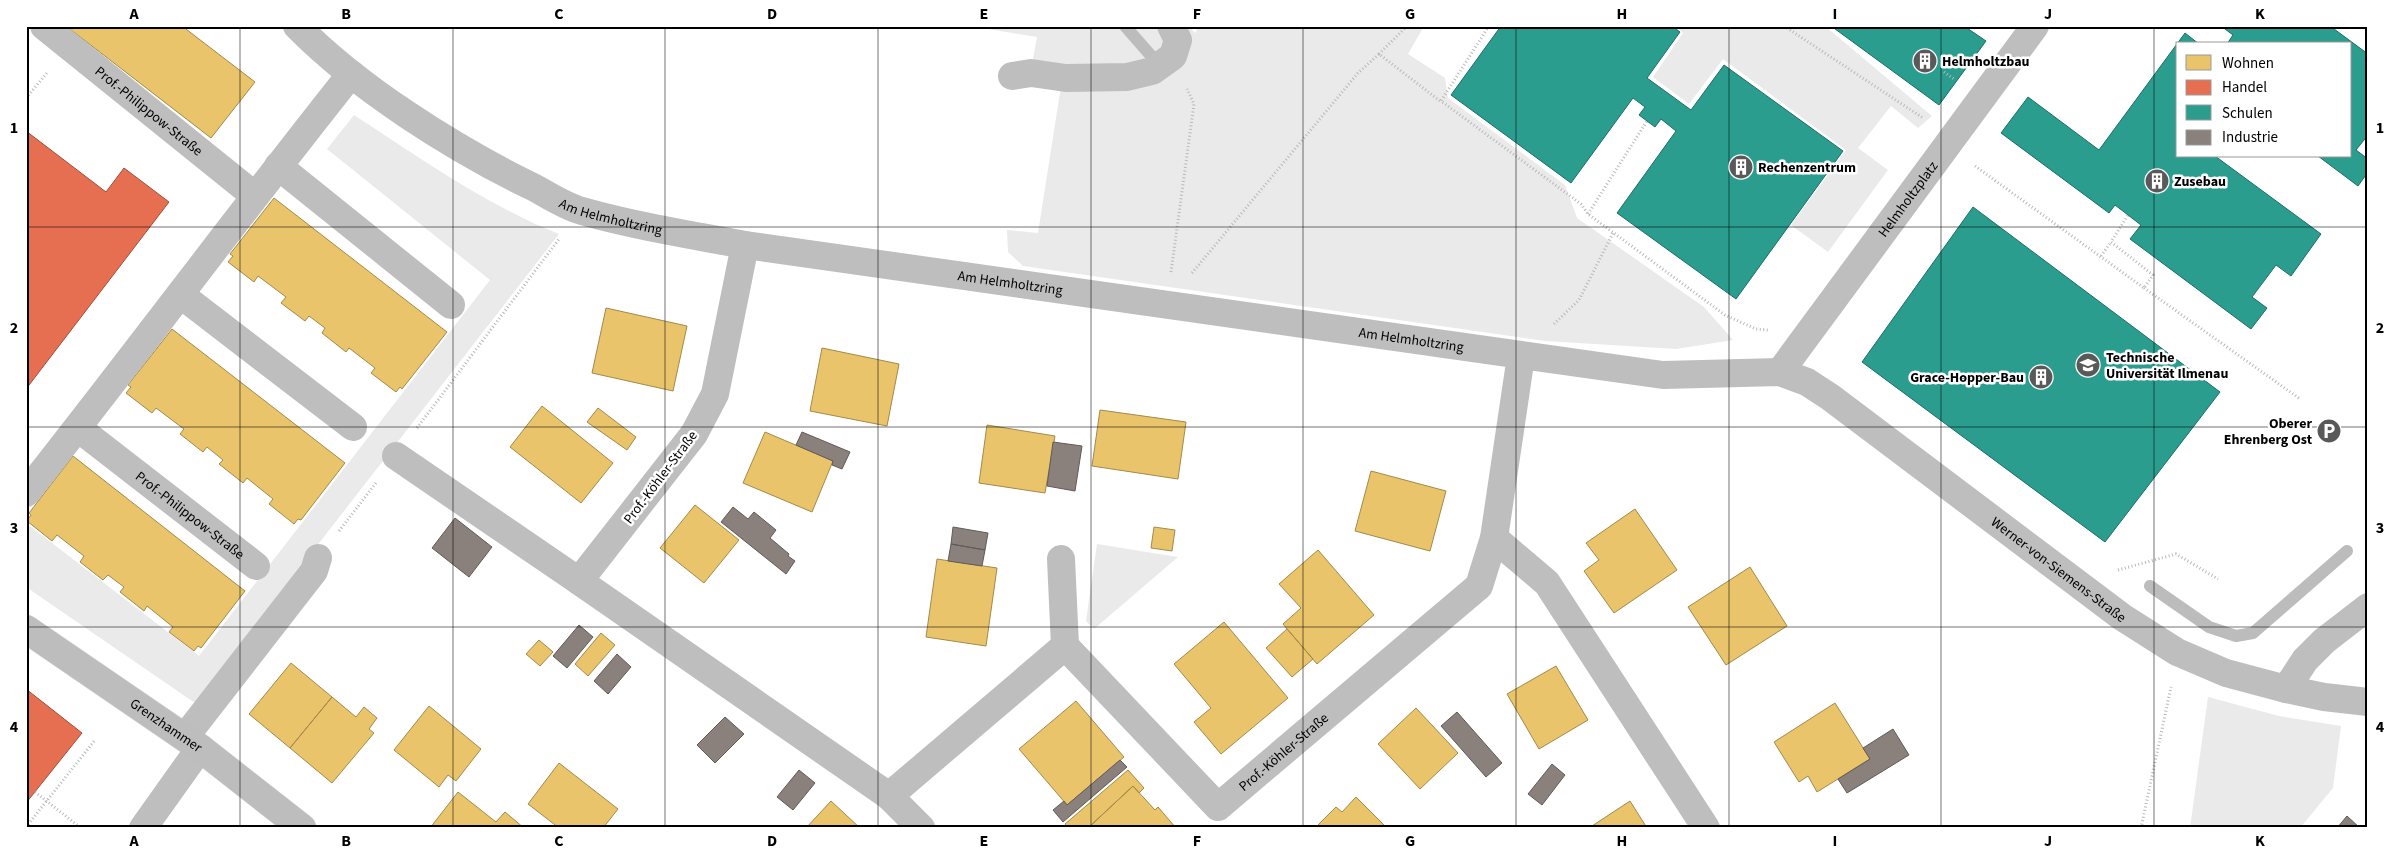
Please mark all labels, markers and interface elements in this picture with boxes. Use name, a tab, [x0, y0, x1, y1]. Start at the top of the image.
text: A	[128, 3, 139, 25]
text: B	[341, 3, 351, 25]
text: C	[554, 3, 564, 25]
text: D	[767, 3, 777, 25]
text: E	[980, 3, 988, 25]
text: F	[1193, 3, 1201, 25]
text: G	[1405, 3, 1415, 25]
text: H	[1617, 3, 1627, 25]
text: I	[1833, 3, 1837, 25]
text: J	[2044, 3, 2052, 25]
text: K	[2255, 3, 2265, 25]
legend	[2176, 42, 2352, 158]
building icon: Helmholtzbau	[1912, 48, 1938, 74]
place label: Helmholtzbau	[1942, 52, 2030, 72]
text: Wohnen	[2222, 53, 2274, 74]
street label: Prof.-Philippow-Straße	[90, 62, 207, 161]
text: Handel	[2222, 77, 2267, 98]
text: Schulen	[2222, 103, 2273, 124]
text: 1	[10, 117, 18, 139]
text: 1	[2376, 117, 2384, 139]
text: Industrie	[2222, 127, 2278, 148]
building icon: Rechenzentrum	[1728, 154, 1754, 180]
street label: Helmholtzplatz	[1874, 157, 1943, 242]
place label: Rechenzentrum	[1758, 158, 1856, 178]
building icon: Zusebau	[2144, 168, 2170, 194]
place label: Zusebau	[2174, 172, 2226, 192]
street label: Am Helmholtzring	[555, 194, 664, 240]
street label: Am Helmholtzring	[956, 266, 1064, 301]
text: 2	[10, 317, 18, 339]
text: 2	[2376, 317, 2384, 339]
street label: Am Helmholtzring	[1357, 323, 1465, 358]
place label: Technische Universität Ilmenau	[2106, 348, 2228, 384]
school or university icon: Technische Universität Ilmenau	[2075, 352, 2101, 378]
building icon: Grace-Hopper-Bau	[2028, 364, 2054, 390]
place label: Grace-Hopper-Bau	[1910, 368, 2024, 388]
place label: Oberer Ehrenberg Ost	[2224, 414, 2313, 450]
parking icon: Oberer Ehrenberg Ost	[2316, 418, 2342, 444]
street label: Prof.-Köhler-Straße	[619, 427, 703, 528]
street label: Prof.-Philippow-Straße	[131, 467, 248, 565]
street label: Werner-von-Siemens-Straße	[1986, 513, 2130, 628]
text: 3	[10, 517, 18, 539]
text: 3	[2376, 517, 2384, 539]
street label: Grenzhammer	[126, 694, 206, 758]
street label: Prof.-Köhler-Straße	[1235, 708, 1333, 796]
text: 4	[10, 716, 19, 738]
text: 4	[2376, 716, 2385, 738]
text: A	[128, 830, 139, 852]
text: B	[341, 830, 351, 852]
text: C	[554, 830, 564, 852]
text: D	[767, 830, 777, 852]
text: E	[980, 830, 988, 852]
text: F	[1193, 830, 1201, 852]
text: G	[1405, 830, 1415, 852]
text: H	[1617, 830, 1627, 852]
text: I	[1833, 830, 1837, 852]
text: J	[2044, 830, 2052, 852]
text: K	[2255, 830, 2265, 852]

